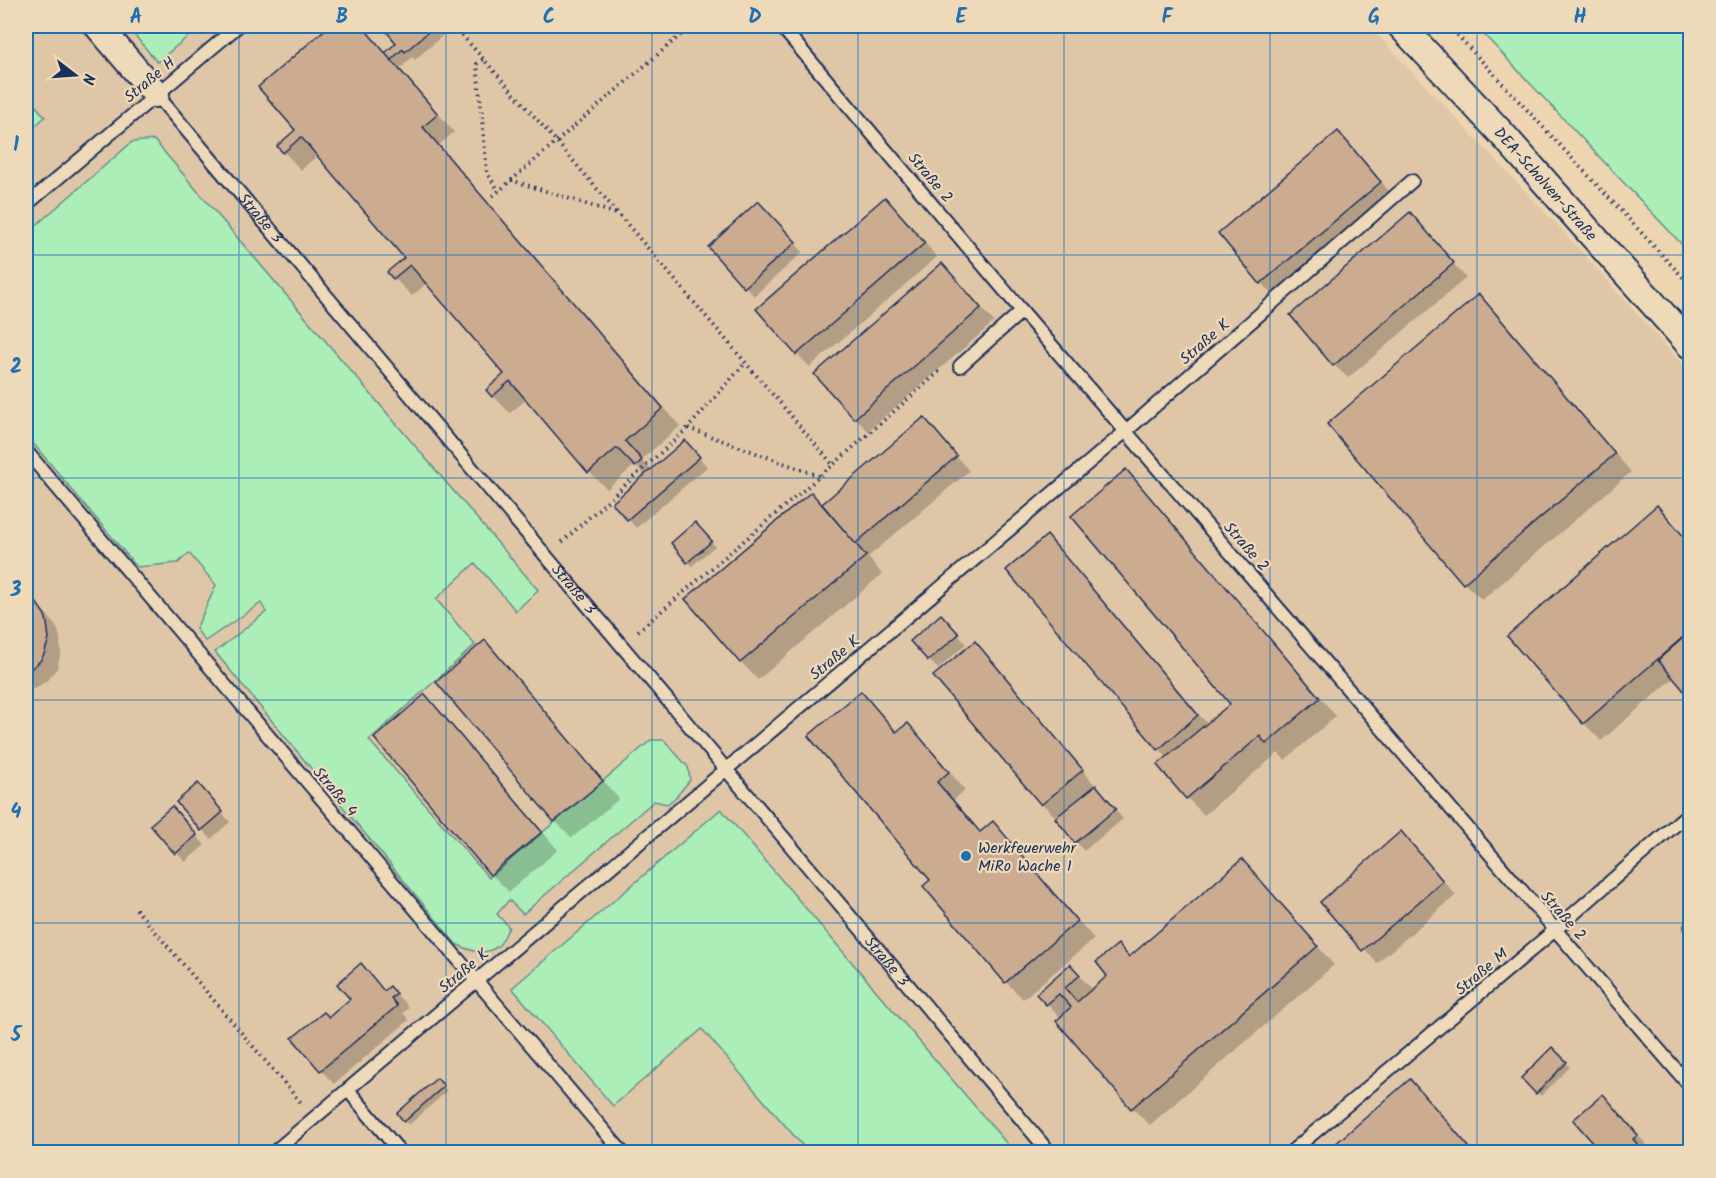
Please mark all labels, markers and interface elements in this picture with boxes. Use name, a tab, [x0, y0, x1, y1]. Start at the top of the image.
text: A	[130, 2, 142, 34]
text: B	[336, 2, 348, 34]
text: C	[543, 2, 555, 34]
text: D	[748, 2, 762, 34]
text: E	[955, 2, 967, 34]
text: F	[1162, 2, 1174, 34]
text: G	[1368, 2, 1380, 34]
text: H	[1573, 2, 1587, 34]
north arrow	[45, 45, 105, 105]
street label: Straße H	[118, 51, 181, 109]
text: N	[74, 70, 101, 87]
street label: DEA-Scholven-Straße	[1487, 121, 1603, 247]
text: 1	[13, 130, 19, 162]
street label: Straße 2	[901, 147, 959, 209]
street label: Straße 3	[231, 187, 289, 249]
street label: Straße K	[1174, 313, 1236, 371]
text: 2	[10, 352, 22, 384]
street label: Straße 2	[1217, 516, 1275, 578]
street label: Straße 3	[545, 559, 602, 620]
text: 3	[10, 575, 22, 607]
street label: Straße K	[804, 629, 866, 687]
street label: Straße 4	[306, 761, 364, 823]
text: 4	[11, 797, 22, 829]
place label: Werkfeuerwehr MiRo Wache 1	[978, 836, 1077, 879]
marker: Werkfeuerwehr MiRo Wache 1	[959, 849, 973, 863]
street label: Straße 2	[1534, 885, 1592, 947]
street label: Straße 3	[858, 931, 915, 992]
street label: Straße K	[433, 942, 495, 1000]
street label: Straße M	[1450, 942, 1514, 1002]
text: 5	[10, 1020, 23, 1052]

